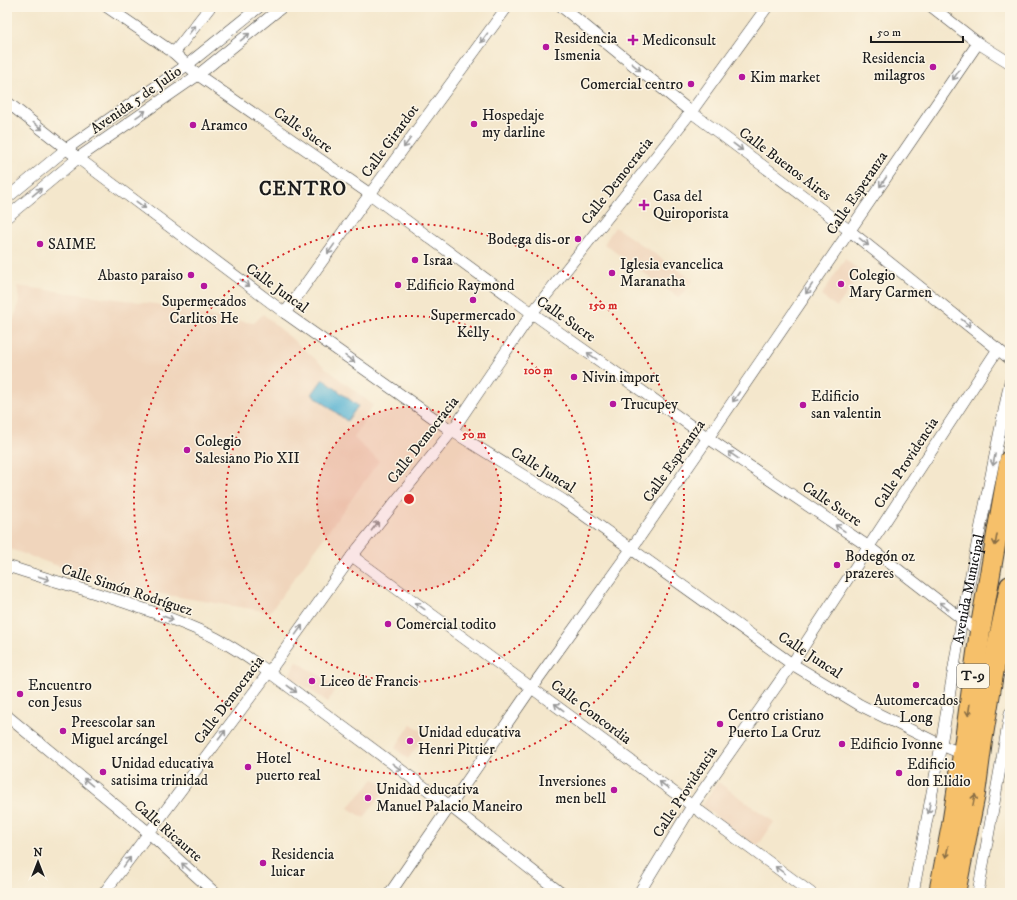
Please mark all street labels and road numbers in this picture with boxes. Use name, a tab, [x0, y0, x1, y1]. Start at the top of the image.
street label: Avenida 5 de Julio	[87, 62, 185, 138]
street label: Calle Girardot	[357, 100, 423, 181]
street label: Calle Sucre	[270, 103, 336, 157]
street label: Calle Buenos Aires	[735, 123, 835, 205]
street label: Calle Democracia	[577, 133, 657, 229]
street label: Calle Esperanza	[822, 147, 892, 238]
street label: Calle Juncal	[242, 259, 312, 317]
street label: Calle Sucre	[533, 292, 599, 346]
street label: Calle Democracia	[383, 392, 463, 488]
street label: Calle Providencia	[869, 413, 943, 512]
street label: Calle Esperanza	[638, 415, 710, 506]
street label: Calle Juncal	[507, 443, 579, 498]
street label: Calle Sucre	[798, 477, 866, 531]
street label: Avenida Municipal	[948, 532, 989, 646]
street label: Calle Simón Rodríguez	[59, 560, 196, 620]
street label: Calle Juncal	[774, 627, 846, 683]
street label: Calle Democracia	[190, 652, 269, 748]
road number: T-9	[957, 664, 989, 688]
street label: Calle Concordia	[547, 675, 636, 749]
street label: Calle Providencia	[648, 742, 722, 841]
street label: Calle Ricaurte	[130, 796, 206, 866]

